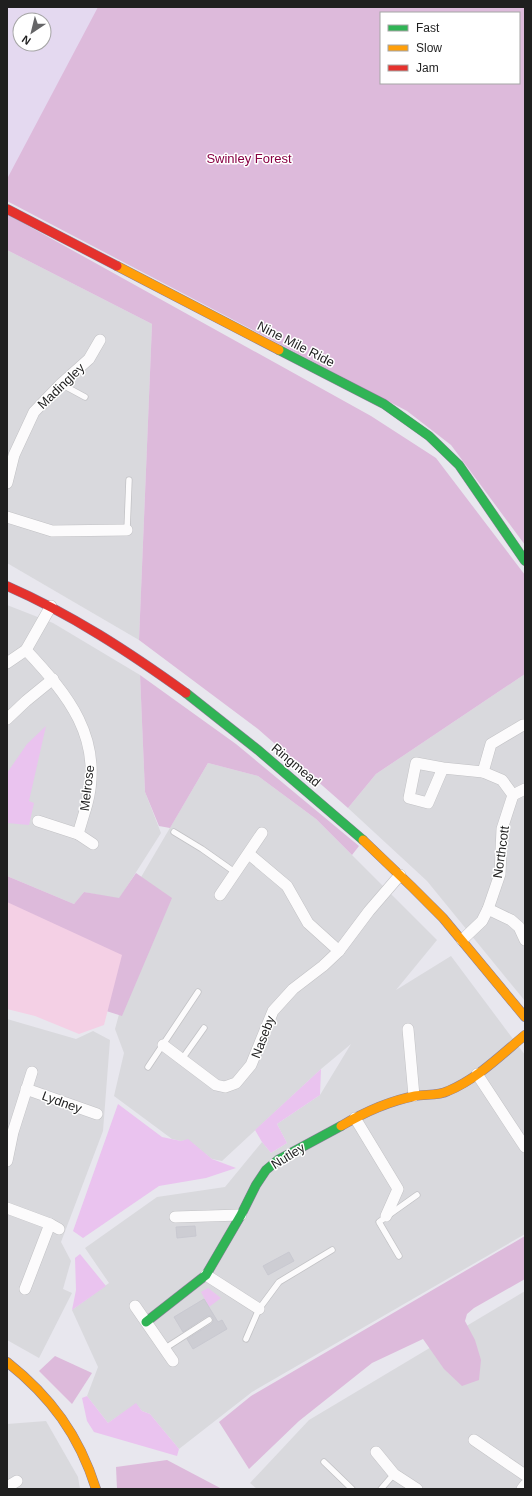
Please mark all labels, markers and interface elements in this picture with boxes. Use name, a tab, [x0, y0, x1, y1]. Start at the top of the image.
north arrow	[12, 12, 52, 52]
legend	[380, 12, 520, 84]
text: Fast	[416, 21, 440, 35]
text: N	[20, 33, 33, 47]
text: Slow	[416, 41, 442, 55]
text: Jam	[416, 61, 439, 75]
park label: Swinley Forest	[206, 151, 292, 166]
street label: Nine Mile Ride	[255, 318, 337, 370]
street label: Madingley	[34, 360, 88, 412]
street label: Ringmead	[268, 740, 324, 790]
street label: Melrose	[77, 764, 97, 812]
street label: Northcott	[490, 824, 512, 879]
street label: Naseby	[248, 1013, 278, 1060]
street label: Lydney	[40, 1088, 85, 1116]
street label: Nutley	[268, 1140, 308, 1172]

